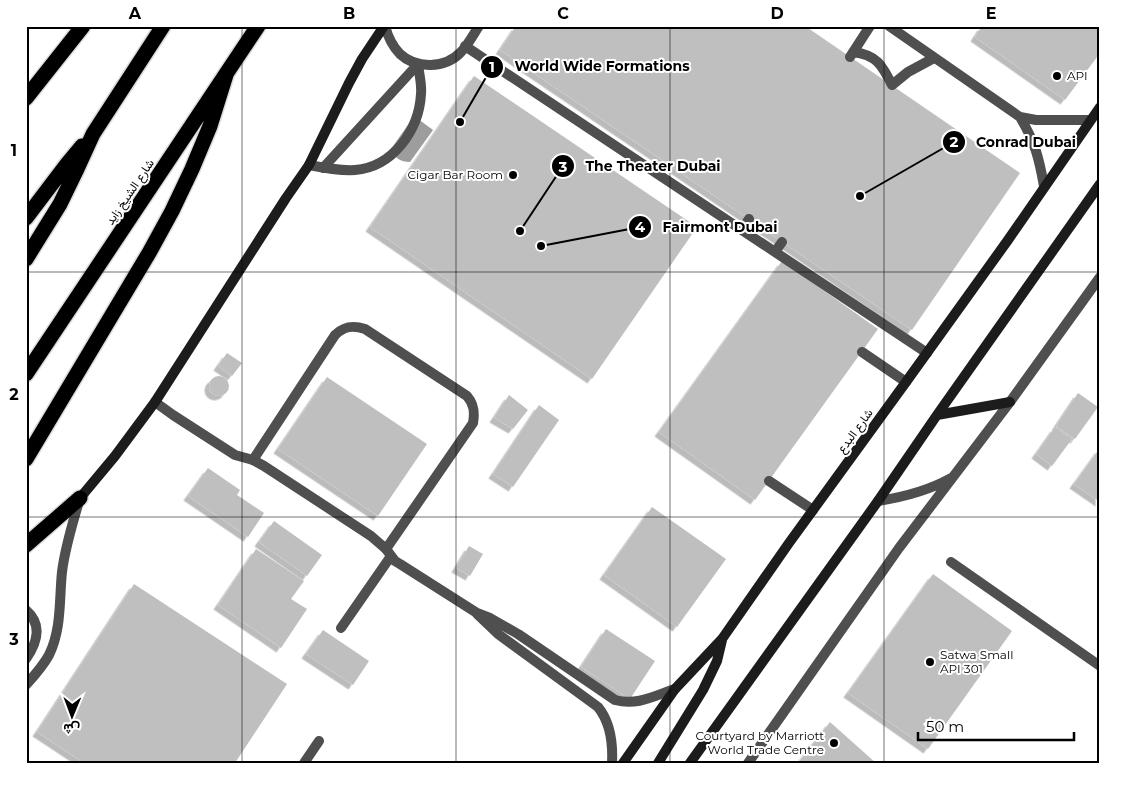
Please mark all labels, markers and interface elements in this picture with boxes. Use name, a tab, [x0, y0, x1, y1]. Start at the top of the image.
text: A	[128, 4, 142, 23]
text: B	[343, 4, 355, 23]
text: C	[557, 4, 569, 23]
text: D	[770, 4, 784, 23]
text: E	[986, 4, 996, 23]
callout: World Wide Formations	[480, 52, 700, 81]
text: 1	[489, 57, 495, 76]
text: World Wide Formations	[514, 57, 690, 75]
place label: API	[1067, 68, 1088, 83]
marker: API	[1051, 70, 1063, 82]
callout: Conrad Dubai	[941, 127, 1086, 156]
text: 2	[950, 132, 959, 151]
text: Conrad Dubai	[976, 133, 1076, 151]
text: 1	[11, 141, 17, 160]
callout: The Theater Dubai	[551, 152, 731, 181]
street label: شارع الشيخ زايد	[102, 156, 159, 229]
text: 3	[558, 157, 568, 176]
text: The Theater Dubai	[585, 157, 721, 175]
place label: Cigar Bar Room	[407, 167, 503, 182]
marker: Cigar Bar Room	[507, 169, 519, 181]
callout: Fairmont Dubai	[627, 212, 787, 241]
text: 4	[635, 217, 646, 236]
text: Fairmont Dubai	[663, 218, 777, 236]
text: 2	[9, 385, 19, 404]
street label: شارع البدع	[833, 405, 877, 457]
text: 3	[8, 630, 19, 649]
place label: Satwa Small API 301	[940, 647, 1013, 676]
marker: Satwa Small API 301	[924, 656, 936, 668]
north arrow	[48, 692, 98, 742]
scale bar	[918, 709, 1075, 741]
text: 50 m	[926, 717, 964, 736]
text: ش	[63, 720, 80, 738]
place label: Courtyard by Marriott World Trade Centre	[696, 728, 824, 757]
marker: Courtyard by Marriott World Trade Centre	[828, 737, 840, 749]

